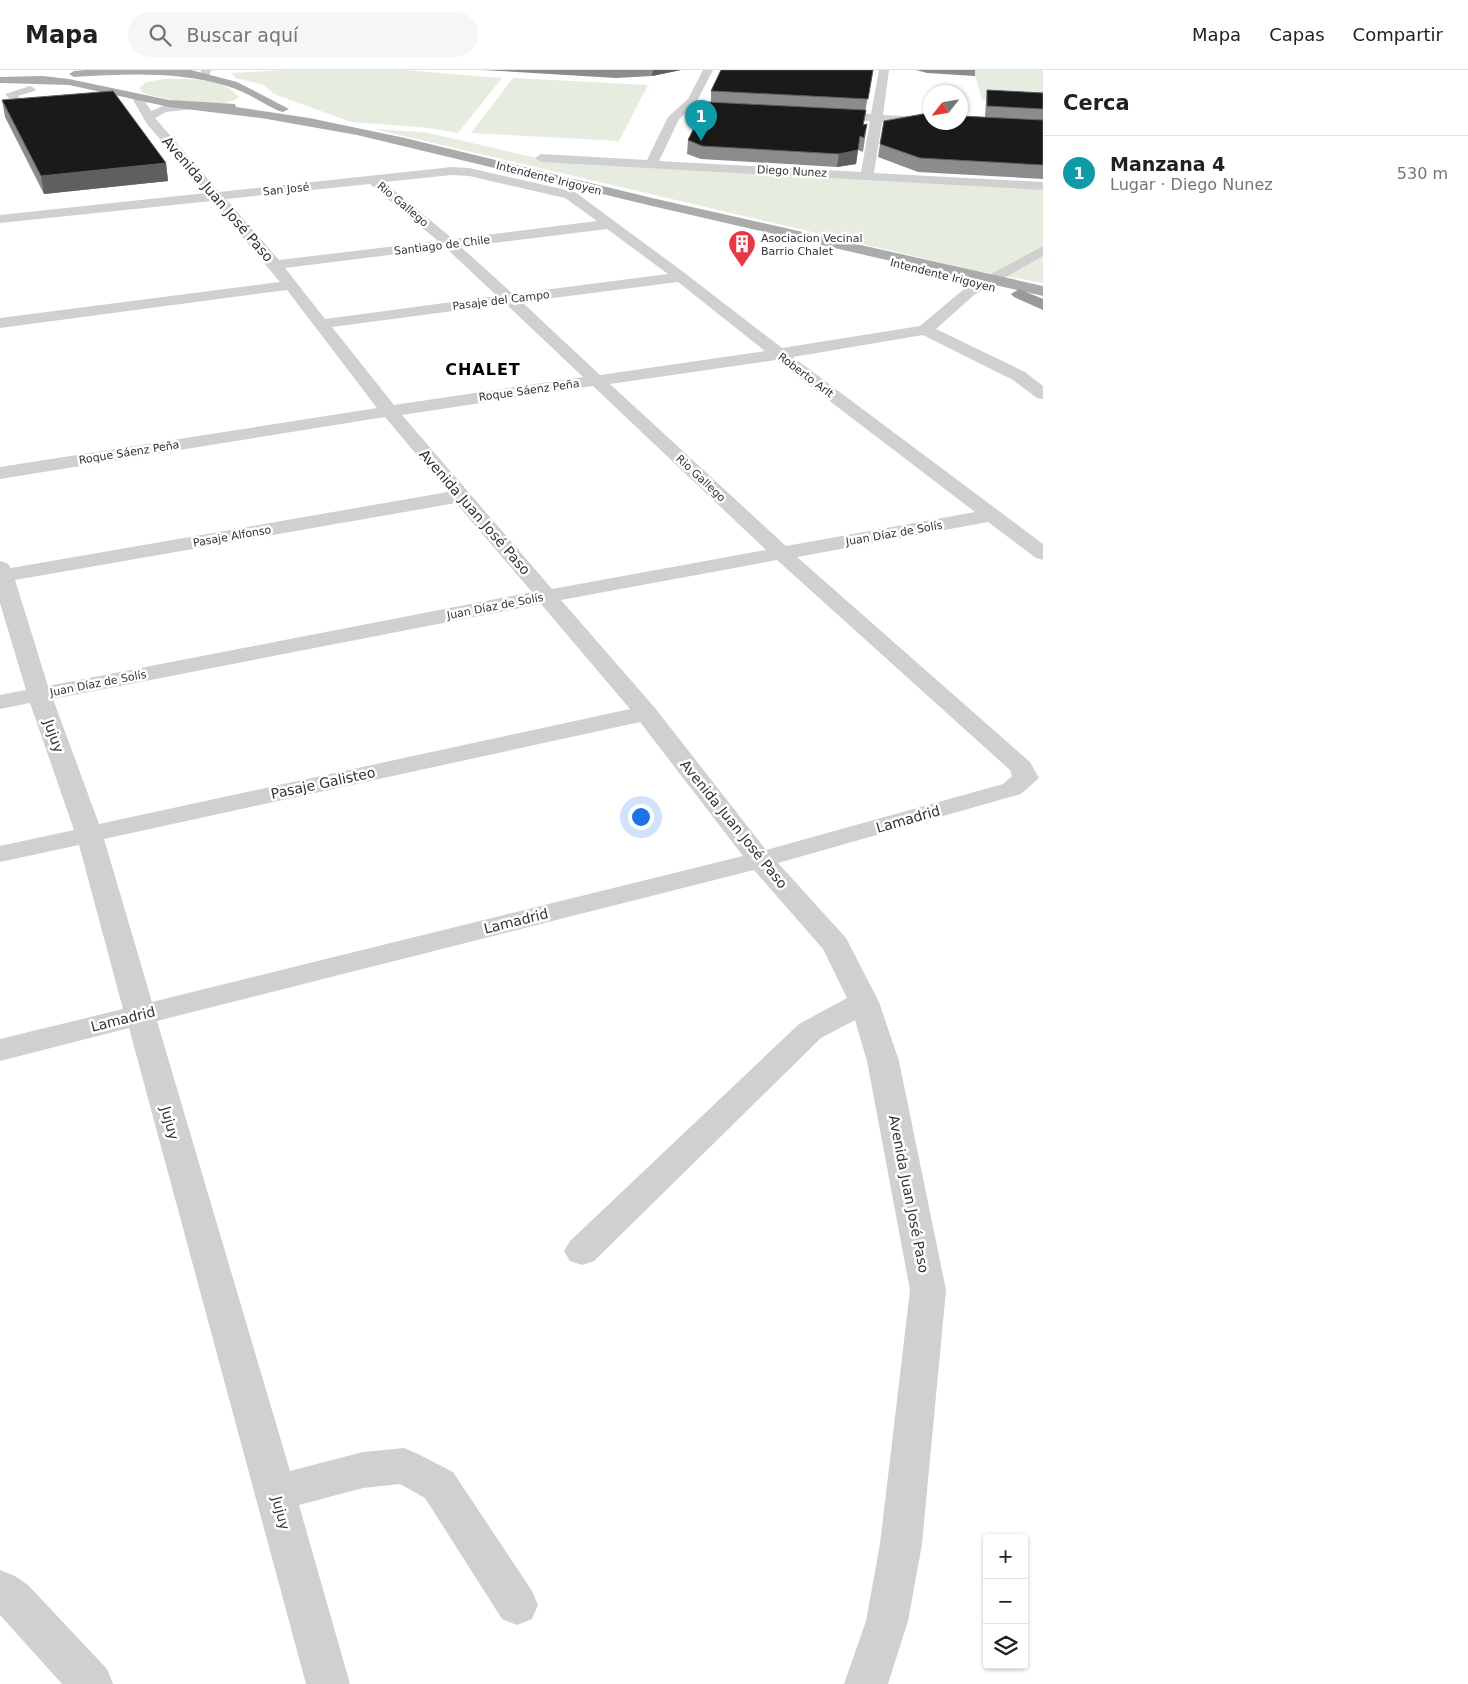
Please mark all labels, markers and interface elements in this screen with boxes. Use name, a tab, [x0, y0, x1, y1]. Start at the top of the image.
search box	[128, 12, 478, 57]
text: Mapa	[25, 21, 98, 49]
icon: search	[146, 21, 174, 49]
text: Buscar aquí	[186, 24, 298, 46]
text: Mapa	[1192, 24, 1241, 45]
text: Capas	[1269, 24, 1325, 45]
text: Compartir	[1353, 24, 1443, 45]
north arrow	[923, 85, 968, 130]
text: Cerca	[1063, 91, 1130, 115]
pin: 1	[685, 100, 717, 141]
street label: Avenida Juan José Paso	[159, 133, 277, 265]
text: Manzana 4	[1110, 153, 1225, 175]
street label: Intendente Irigoyen	[495, 159, 603, 198]
street label: Diego Nunez	[757, 163, 828, 180]
text: 1	[1073, 164, 1085, 183]
text: 530 m	[1397, 164, 1448, 183]
text: Lugar · Diego Nunez	[1110, 175, 1273, 194]
street label: Rio Gallego	[374, 179, 431, 230]
street label: San José	[262, 181, 310, 198]
building icon: Asociacion Vecinal Barrio Chalet	[727, 229, 757, 268]
place label: Asociacion Vecinal Barrio Chalet	[761, 232, 862, 258]
street label: Santiago de Chile	[393, 233, 491, 258]
street label: Intendente Irigoyen	[889, 256, 997, 295]
street label: Pasaje del Campo	[452, 288, 551, 313]
street label: Roberto Arlt	[775, 350, 837, 401]
district label: CHALET	[445, 360, 521, 379]
street label: Roque Sáenz Peña	[478, 377, 580, 404]
street label: Roque Sáenz Peña	[78, 438, 180, 467]
street label: Avenida Juan José Paso	[416, 446, 534, 578]
street label: Rio Gallego	[673, 452, 728, 505]
street label: Juan Díaz de Solís	[844, 519, 944, 549]
street label: Pasaje Alfonso	[192, 523, 273, 550]
street label: Juan Díaz de Solís	[445, 591, 545, 622]
street label: Juan Díaz de Solís	[48, 668, 148, 699]
street label: Jujuy	[40, 716, 67, 755]
street label: Avenida Juan José Paso	[677, 757, 791, 891]
street label: Pasaje Galisteo	[269, 764, 377, 802]
street label: Lamadrid	[874, 802, 942, 836]
your location	[628, 804, 654, 830]
street label: Lamadrid	[482, 905, 550, 937]
street label: Lamadrid	[89, 1003, 157, 1035]
street label: Jujuy	[157, 1103, 182, 1142]
street label: Avenida Juan José Paso	[886, 1114, 932, 1274]
street label: Jujuy	[269, 1494, 293, 1532]
map controls	[983, 1534, 1028, 1669]
button: +	[983, 1534, 1028, 1579]
button: −	[983, 1579, 1028, 1624]
button: layers	[983, 1624, 1028, 1669]

